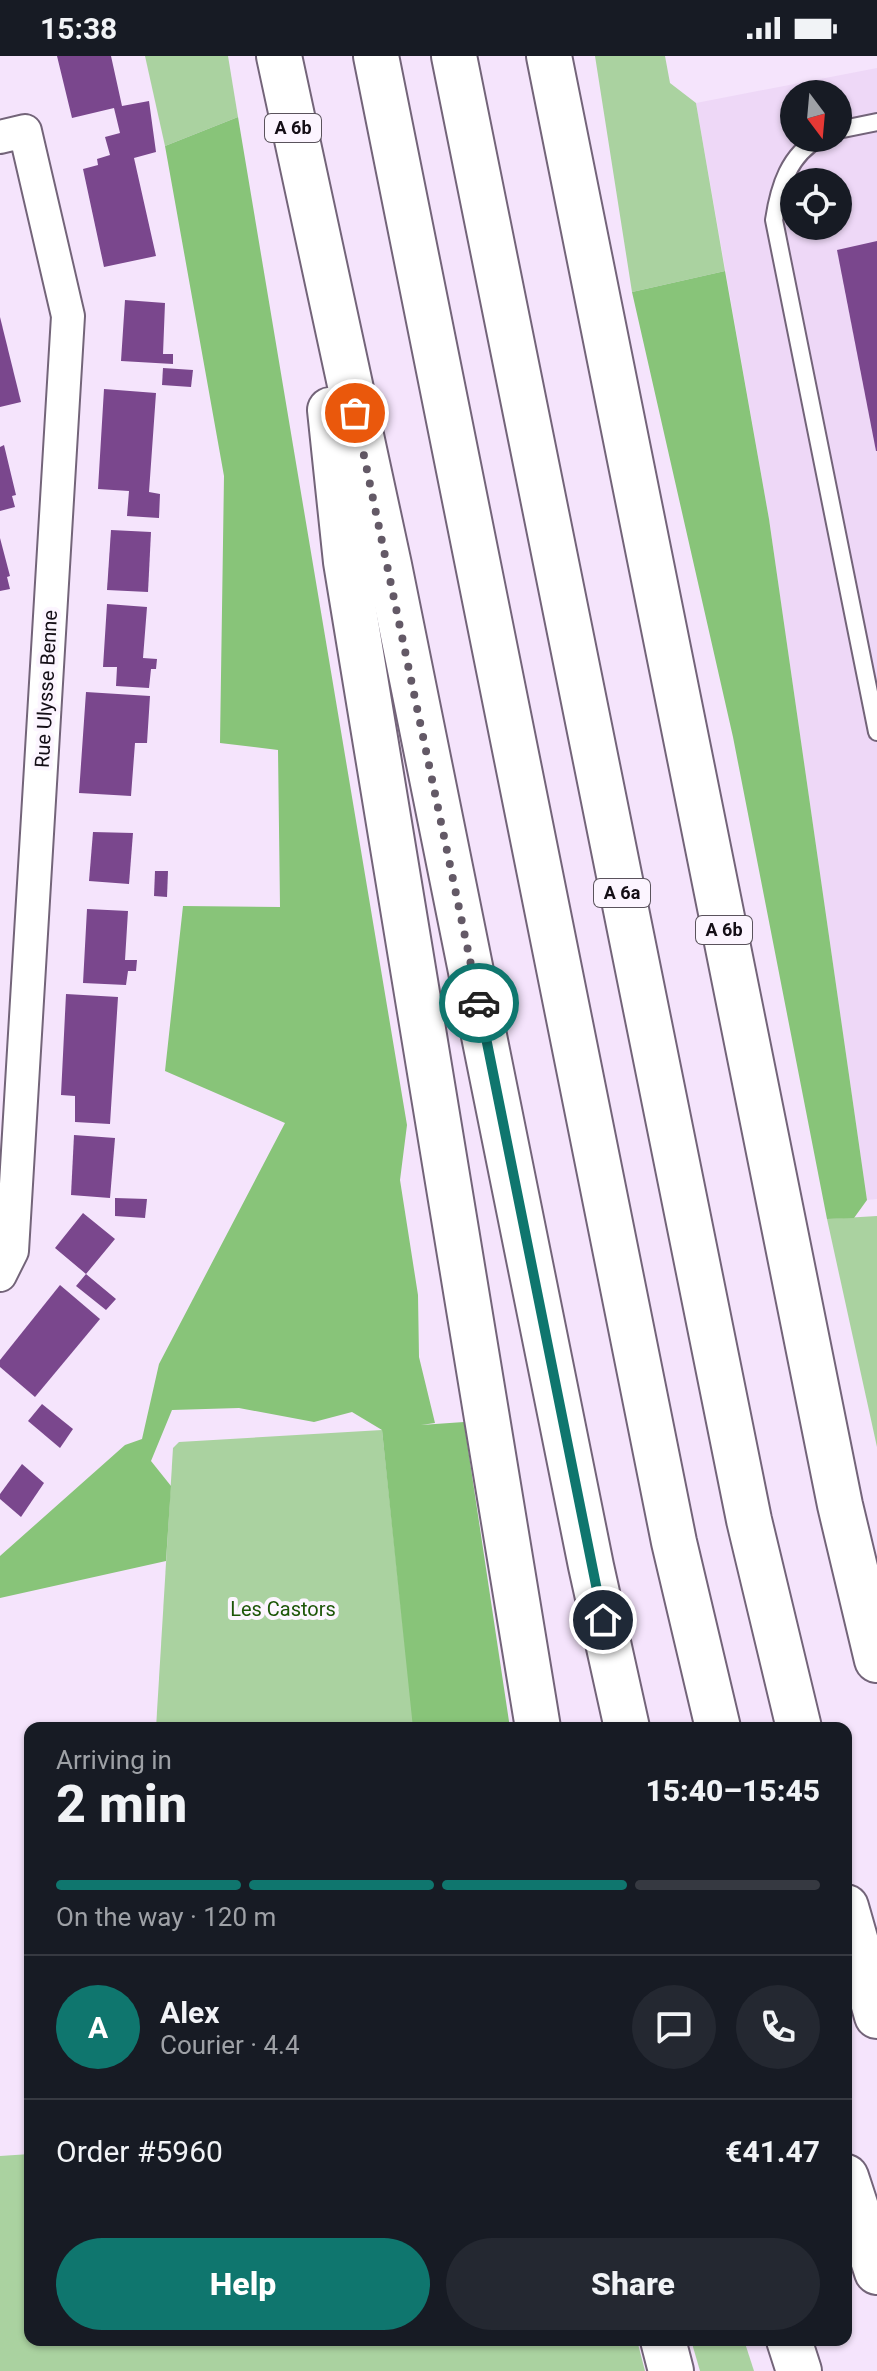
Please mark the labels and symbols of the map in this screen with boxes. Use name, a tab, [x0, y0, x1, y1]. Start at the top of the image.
north arrow	[780, 80, 852, 152]
road number: A 6b	[265, 114, 321, 142]
pin	[321, 379, 389, 447]
street label: Rue Ulysse Benne	[30, 609, 62, 769]
road number: A 6a	[594, 879, 650, 907]
road number: A 6b	[696, 916, 752, 944]
courier	[439, 963, 519, 1043]
pin	[569, 1586, 637, 1654]
park label: Les Castors	[230, 1597, 336, 1621]

